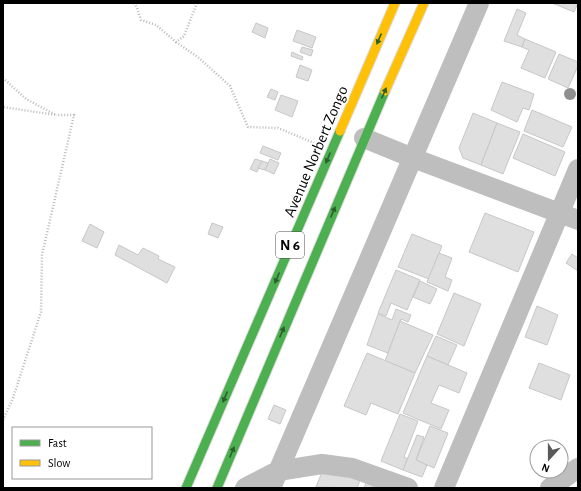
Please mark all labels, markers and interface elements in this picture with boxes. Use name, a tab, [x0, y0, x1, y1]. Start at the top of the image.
one-way arrow	[376, 33, 382, 45]
street label: Avenue Norbert Zongo	[281, 83, 351, 219]
one-way arrow	[381, 87, 387, 98]
one-way arrow	[325, 153, 331, 164]
one-way arrow	[330, 207, 336, 218]
road number: N 6	[276, 232, 304, 258]
one-way arrow	[273, 272, 279, 284]
one-way arrow	[279, 326, 286, 338]
one-way arrow	[222, 392, 228, 404]
legend	[12, 427, 152, 479]
text: Fast	[48, 437, 67, 449]
north arrow	[529, 439, 569, 479]
one-way arrow	[229, 446, 236, 458]
text: Slow	[48, 457, 70, 469]
text: N	[540, 461, 551, 474]

